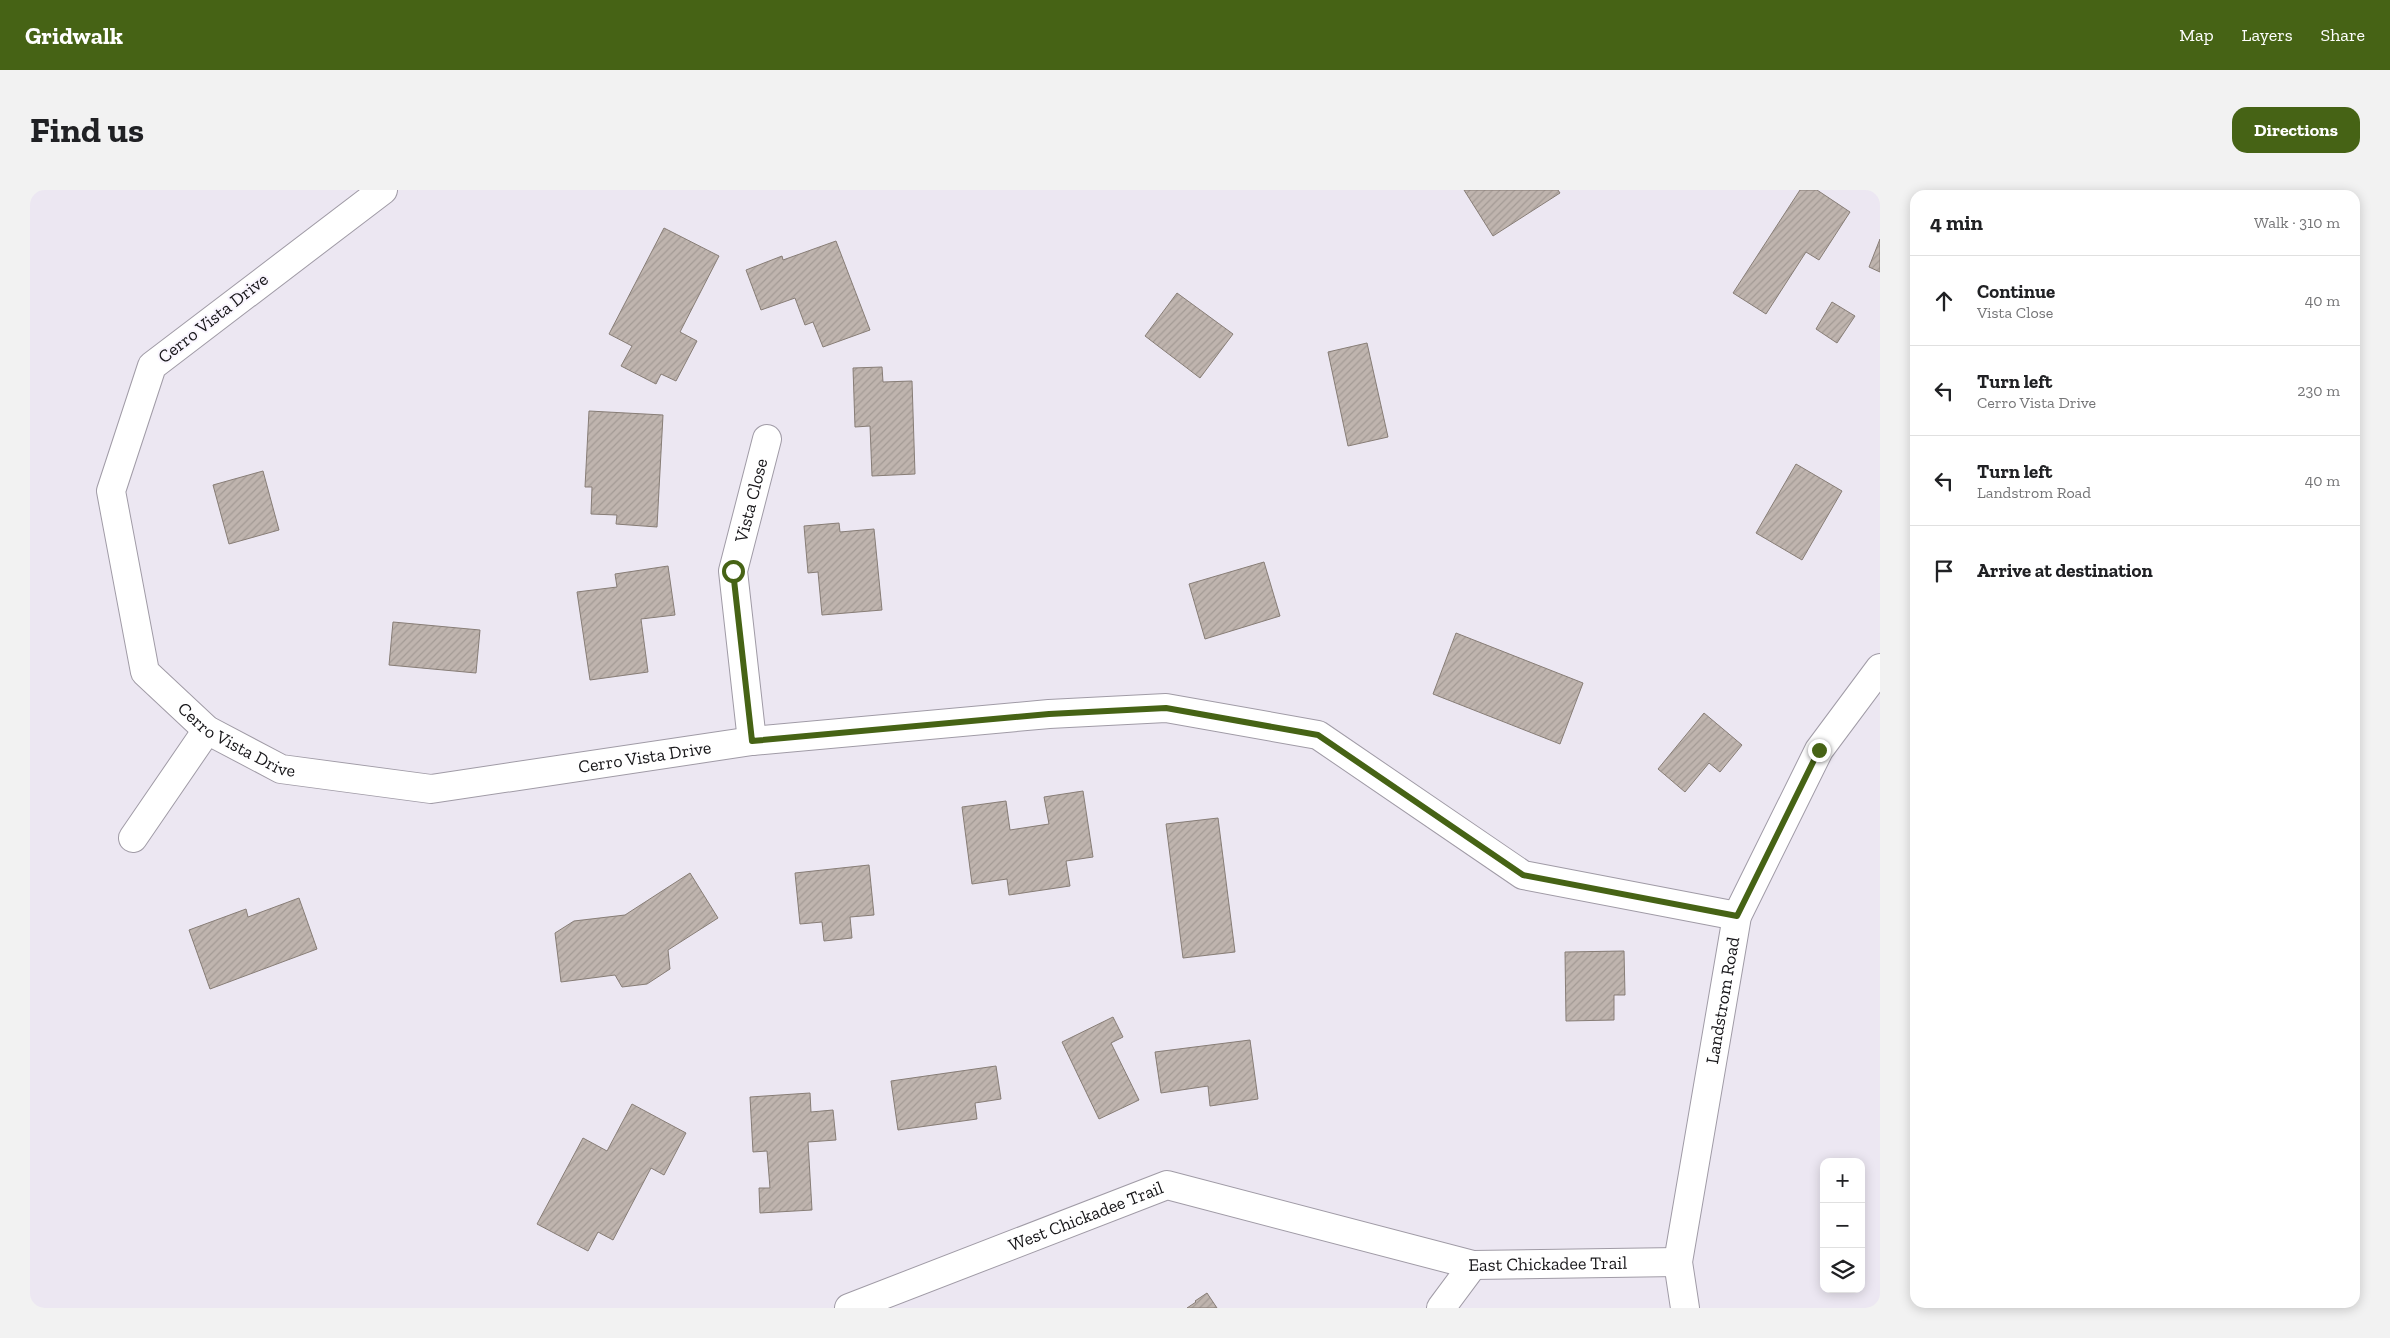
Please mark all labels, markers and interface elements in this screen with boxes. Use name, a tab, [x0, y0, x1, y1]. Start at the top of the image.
text: Gridwalk	[25, 21, 123, 50]
text: Map	[2179, 24, 2214, 46]
text: Layers	[2242, 24, 2293, 46]
text: Share	[2321, 24, 2365, 46]
button: Directions	[2232, 107, 2360, 153]
text: Find us	[30, 109, 144, 151]
text: 4 min	[1930, 210, 1983, 235]
text: Walk · 310 m	[2254, 213, 2340, 232]
street label: Cerro Vista Drive	[153, 268, 273, 368]
text: Continue	[1977, 280, 2055, 303]
icon: ahead	[1930, 287, 1958, 315]
text: 40 m	[2305, 291, 2340, 310]
text: Vista Close	[1977, 303, 2053, 322]
text: Turn left	[1977, 370, 2052, 393]
icon: left	[1930, 377, 1958, 405]
text: 230 m	[2297, 381, 2340, 400]
text: Cerro Vista Drive	[1977, 393, 2096, 412]
street label: Vista Close	[730, 456, 773, 546]
text: Turn left	[1977, 460, 2052, 483]
icon: left	[1930, 467, 1958, 495]
text: 40 m	[2305, 471, 2340, 490]
text: Landstrom Road	[1977, 483, 2091, 502]
icon: arrive	[1930, 557, 1958, 585]
text: Arrive at destination	[1977, 559, 2153, 582]
route start	[722, 560, 745, 583]
street label: Cerro Vista Drive	[173, 697, 297, 782]
street label: Cerro Vista Drive	[577, 736, 713, 778]
route end	[1808, 739, 1831, 762]
street label: Landstrom Road	[1701, 935, 1744, 1065]
map controls	[1820, 1158, 1865, 1293]
button: +	[1820, 1158, 1865, 1203]
street label: West Chickadee Trail	[1005, 1176, 1166, 1256]
button: −	[1820, 1203, 1865, 1248]
button: layers	[1820, 1248, 1865, 1293]
street label: East Chickadee Trail	[1468, 1252, 1627, 1276]

